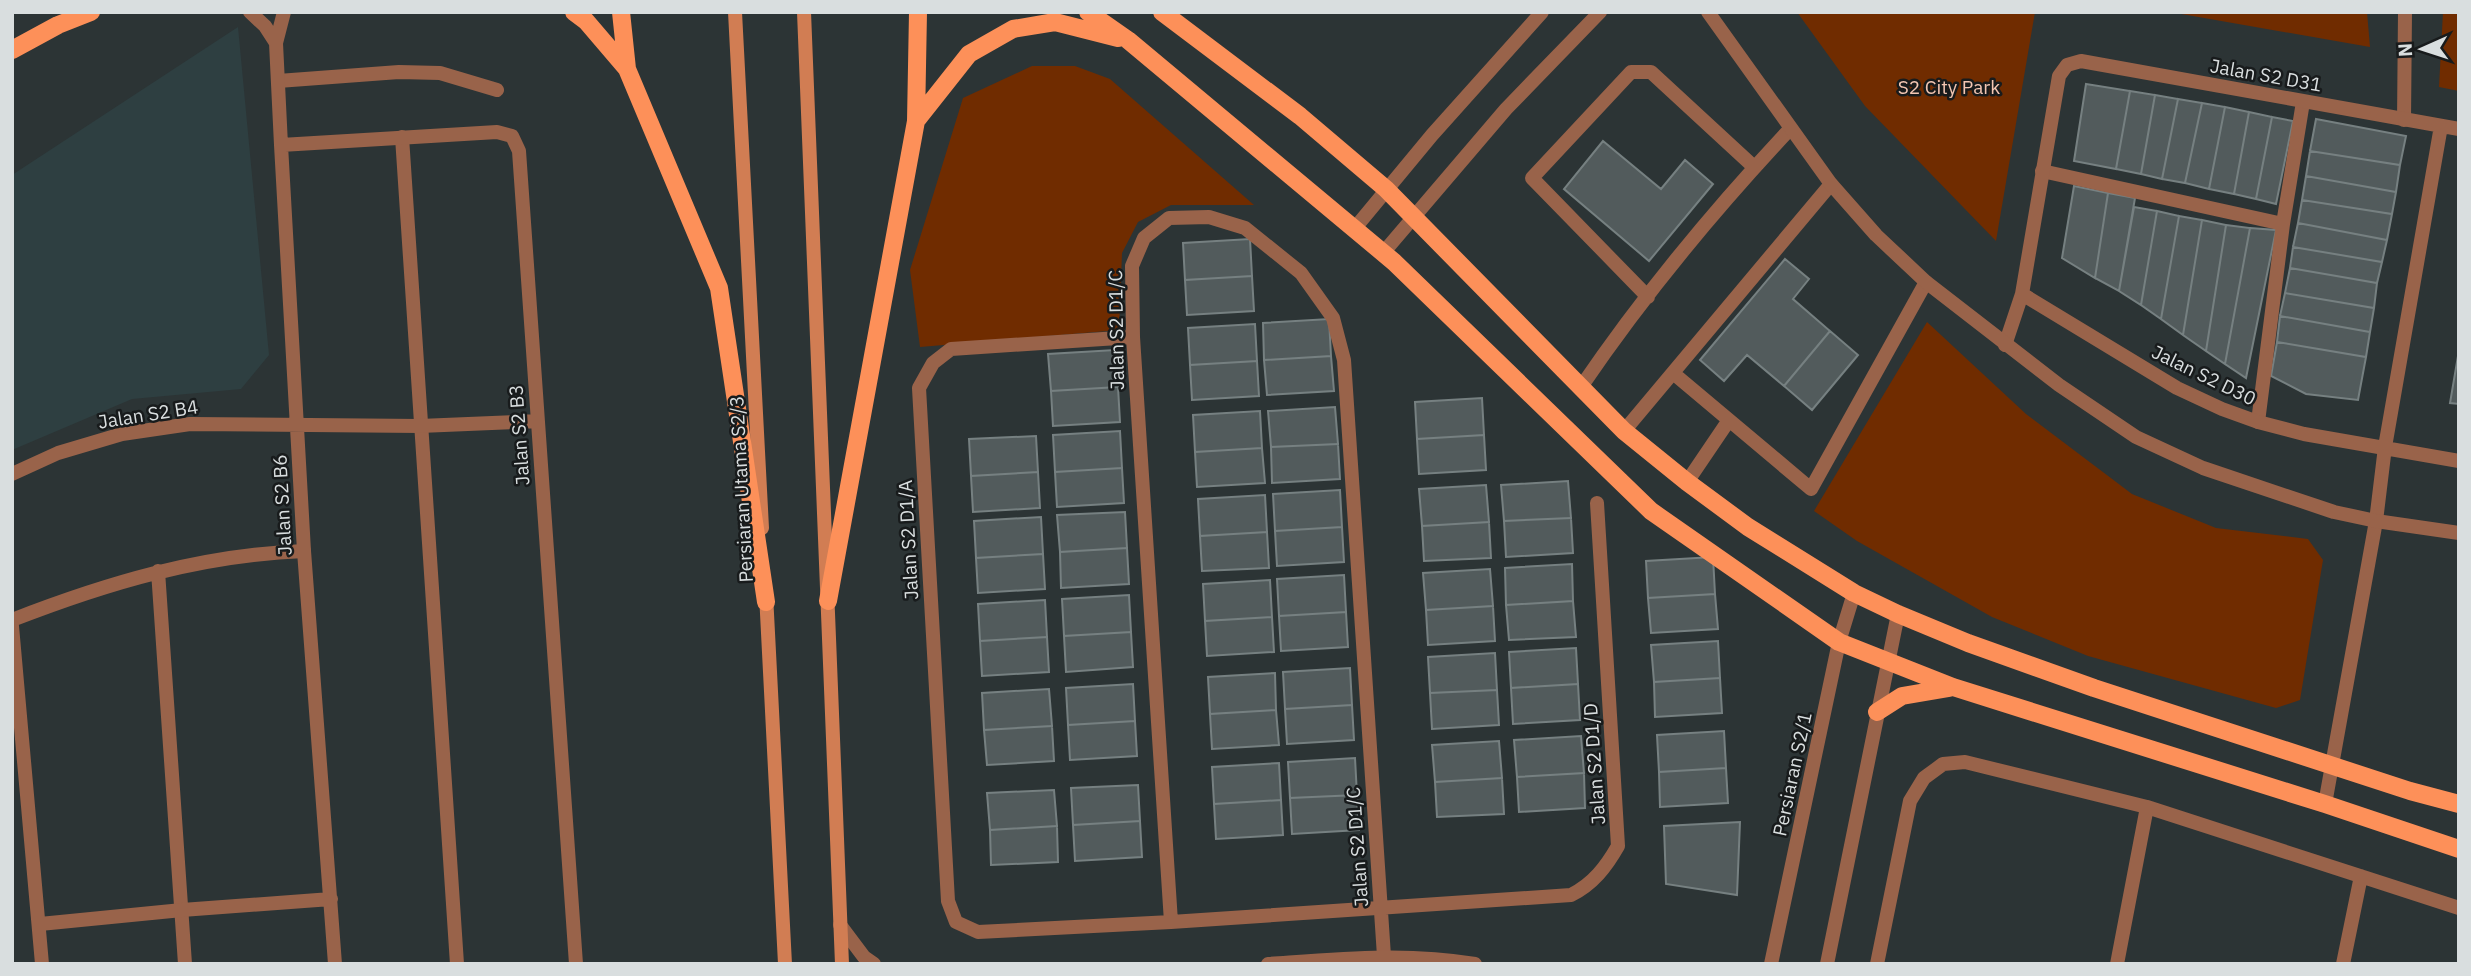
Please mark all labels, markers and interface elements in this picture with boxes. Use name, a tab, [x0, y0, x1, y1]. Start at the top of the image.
north arrow	[2387, 14, 2457, 84]
text: N	[2393, 42, 2417, 57]
street label: Jalan S2 D31	[2208, 53, 2324, 97]
park label: S2 City Park	[1898, 75, 2000, 99]
street label: Jalan S2 D1/C	[1103, 269, 1129, 390]
street label: Jalan S2 D30	[2148, 339, 2260, 411]
street label: Jalan S2 B3	[504, 384, 534, 486]
street label: Jalan S2 B4	[96, 394, 200, 434]
street label: Persiaran Utama S2/3	[724, 395, 758, 583]
street label: Jalan S2 B6	[267, 454, 297, 556]
street label: Jalan S2 D1/A	[893, 479, 923, 601]
street label: Jalan S2 D1/D	[1578, 703, 1610, 825]
street label: Persiaran S2/1	[1767, 710, 1817, 838]
street label: Jalan S2 D1/C	[1341, 786, 1373, 908]

